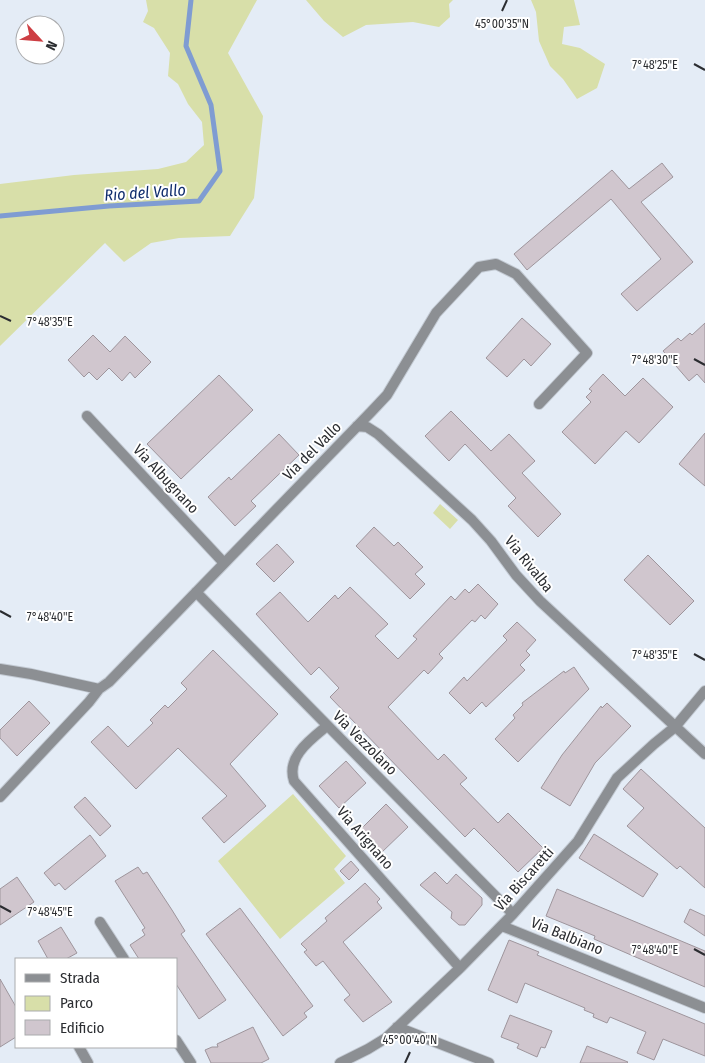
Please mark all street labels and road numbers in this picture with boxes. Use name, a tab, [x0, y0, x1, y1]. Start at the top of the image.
street label: Via del Vallo	[279, 418, 345, 484]
street label: Via Albugnano	[129, 441, 203, 517]
street label: Via Rivalba	[501, 532, 557, 596]
street label: Via Vezzolano	[329, 707, 401, 779]
street label: Via Arignano	[333, 803, 397, 873]
street label: Via Biscaretti	[491, 843, 557, 915]
street label: Via Balbiano	[528, 913, 606, 959]

